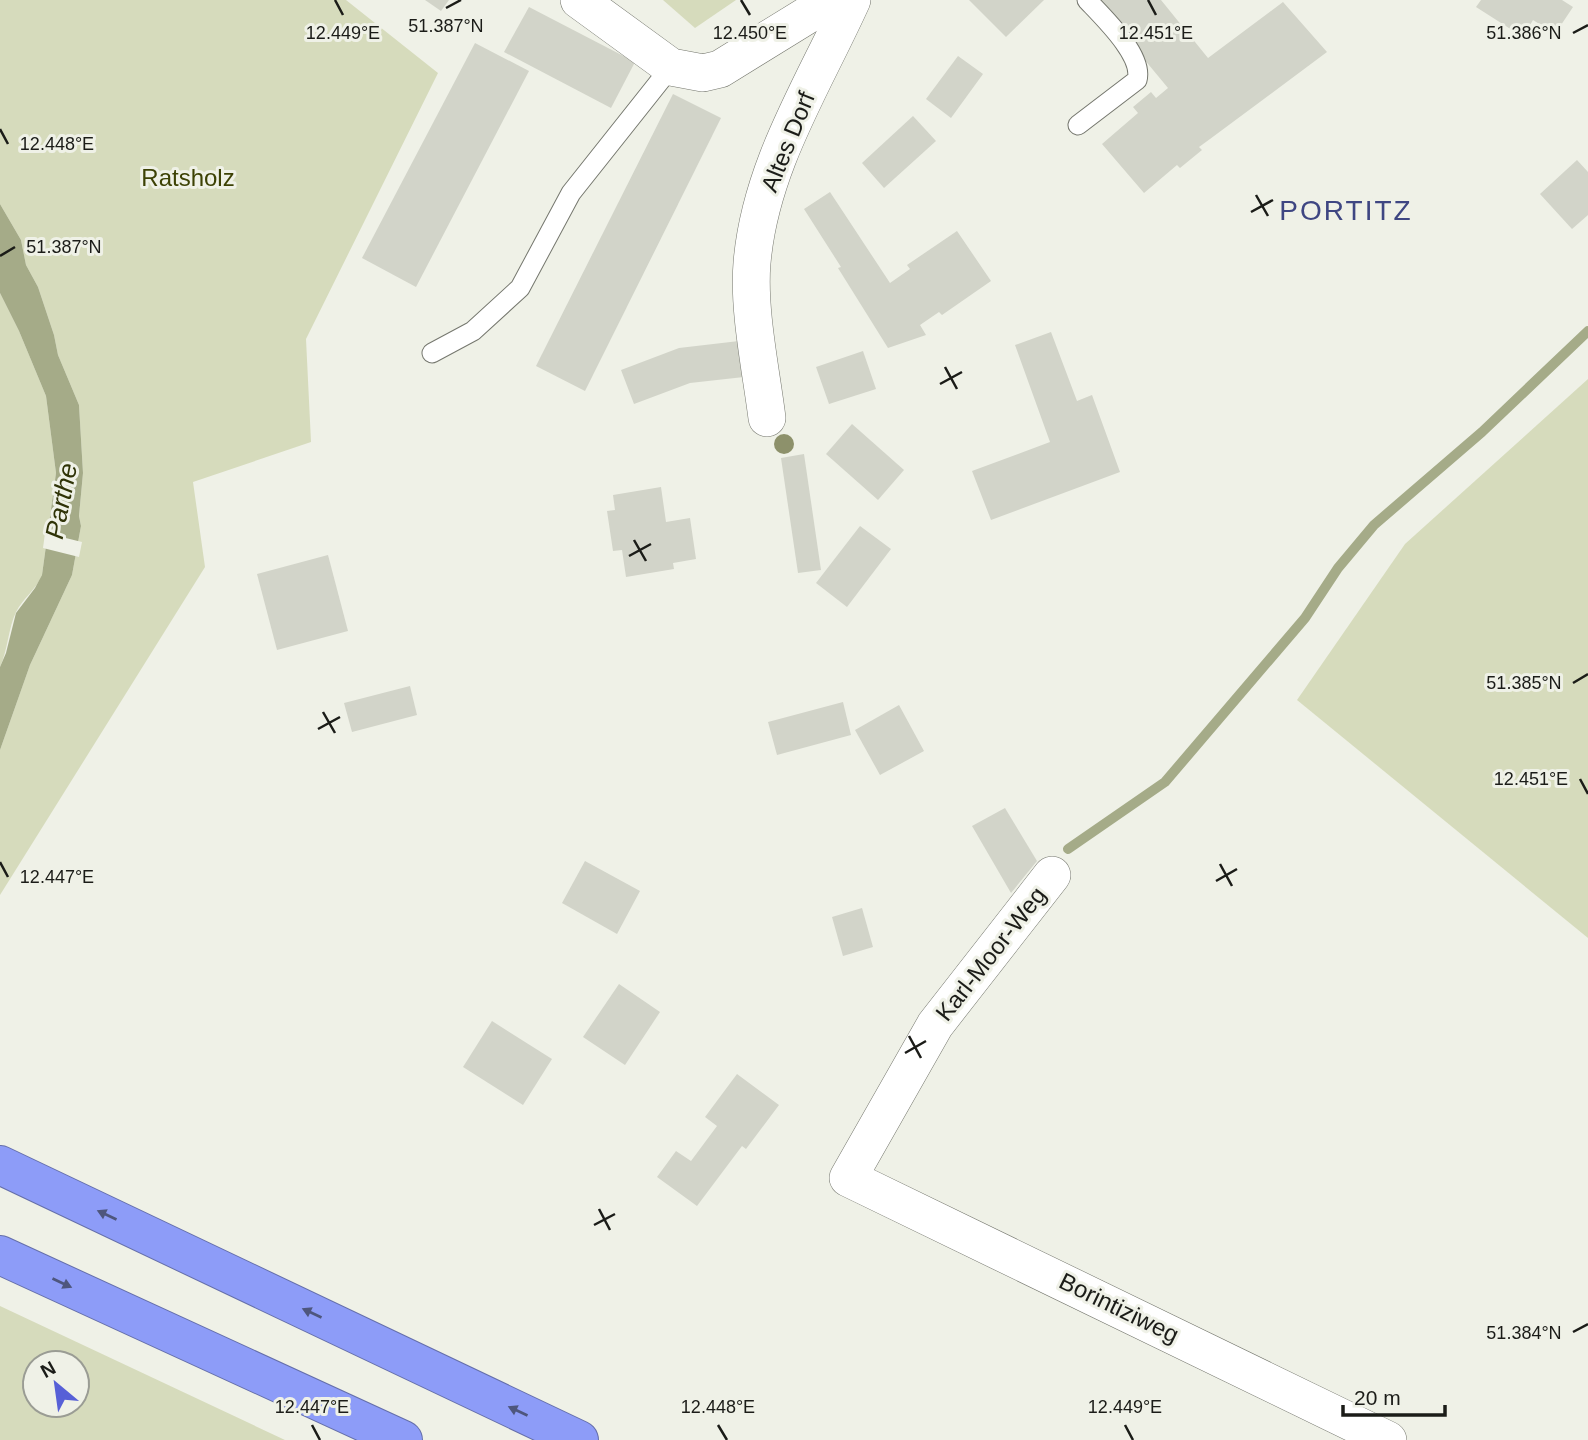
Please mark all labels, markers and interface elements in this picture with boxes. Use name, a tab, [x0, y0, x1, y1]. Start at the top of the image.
text: 51.387°N	[408, 16, 484, 36]
text: 12.449°E	[306, 23, 380, 43]
text: 12.450°E	[713, 23, 787, 43]
text: 12.451°E	[1119, 23, 1193, 43]
text: 51.386°N	[1486, 23, 1562, 43]
street label: Altes Dorf	[755, 88, 820, 196]
text: 12.448°E	[20, 134, 94, 154]
park label: Ratsholz	[141, 164, 235, 191]
district label: PORTITZ	[1279, 195, 1413, 226]
text: 51.387°N	[26, 237, 102, 257]
water label: Parthe	[39, 461, 83, 541]
text: 51.385°N	[1486, 673, 1562, 693]
text: 12.451°E	[1494, 769, 1568, 789]
text: 12.447°E	[20, 867, 94, 887]
street label: Karl-Moor-Weg	[930, 881, 1051, 1026]
one-way arrow	[97, 1210, 117, 1221]
street label: Borintiziweg	[1055, 1267, 1183, 1348]
one-way arrow	[52, 1277, 72, 1289]
one-way arrow	[302, 1307, 322, 1319]
text: 51.384°N	[1486, 1323, 1562, 1343]
north arrow	[21, 1349, 91, 1419]
text: N	[37, 1357, 59, 1382]
scale bar	[1343, 1374, 1444, 1418]
text: 20 m	[1354, 1386, 1401, 1409]
text: 12.447°E	[275, 1397, 349, 1417]
text: 12.448°E	[681, 1397, 755, 1417]
text: 12.449°E	[1088, 1397, 1162, 1417]
one-way arrow	[507, 1405, 528, 1416]

